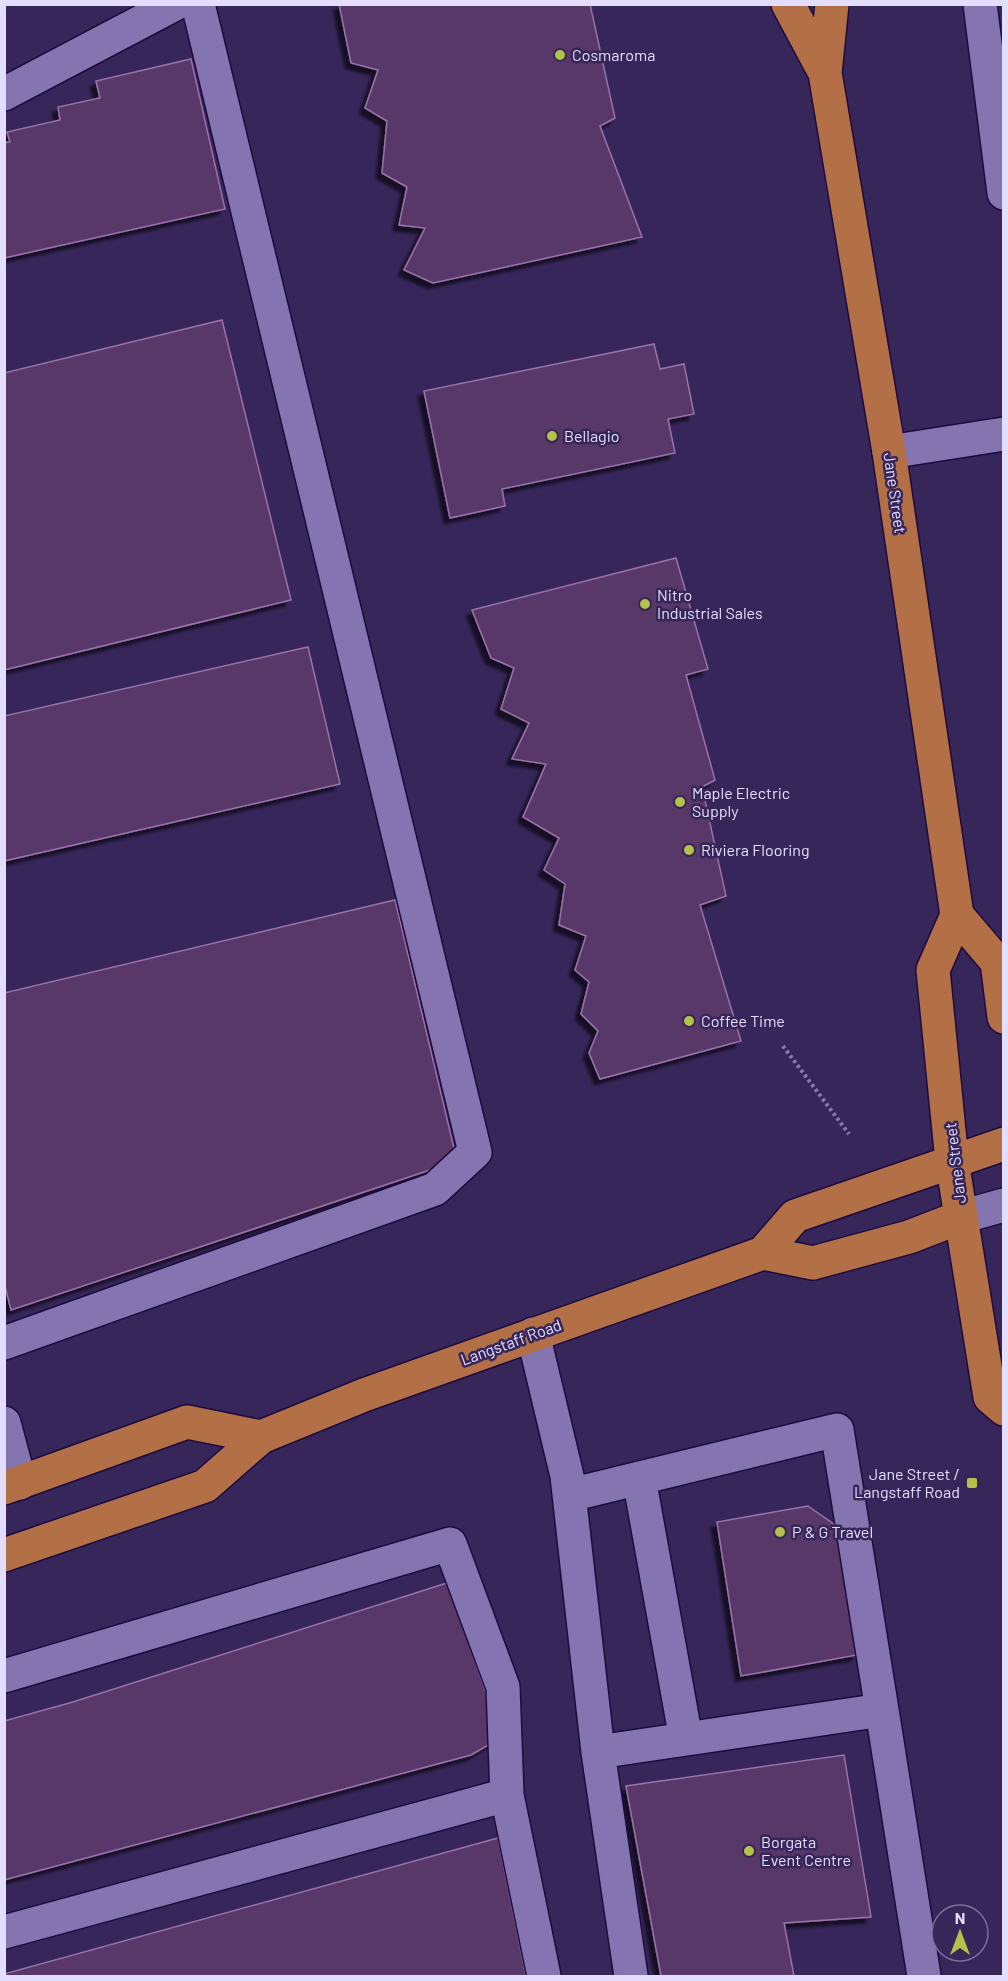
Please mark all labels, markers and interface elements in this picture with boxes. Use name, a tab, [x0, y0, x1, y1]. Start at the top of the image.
place label: Cosmaroma	[572, 45, 655, 64]
marker: Cosmaroma	[553, 48, 567, 62]
place label: Bellagio	[564, 426, 619, 445]
marker: Bellagio	[545, 429, 559, 443]
street label: Jane Street	[880, 451, 911, 535]
place label: Nitro Industrial Sales	[657, 585, 763, 622]
marker: Nitro Industrial Sales	[638, 597, 652, 611]
place label: Maple Electric Supply	[692, 783, 790, 820]
marker: Maple Electric Supply	[673, 795, 687, 809]
place label: Riviera Flooring	[701, 840, 810, 859]
marker: Riviera Flooring	[682, 843, 696, 857]
place label: Coffee Time	[701, 1011, 785, 1030]
marker: Coffee Time	[682, 1014, 696, 1028]
street label: Jane Street	[940, 1122, 969, 1205]
street label: Langstaff Road	[458, 1314, 564, 1369]
place label: Jane Street / Langstaff Road	[854, 1464, 960, 1501]
marker: Jane Street / Langstaff Road	[965, 1476, 979, 1490]
place label: P & G Travel	[792, 1522, 873, 1541]
marker: P & G Travel	[773, 1525, 787, 1539]
place label: Borgata Event Centre	[761, 1832, 851, 1869]
marker: Borgata Event Centre	[742, 1844, 756, 1858]
north arrow	[930, 1903, 990, 1963]
text: N	[955, 1908, 965, 1927]

